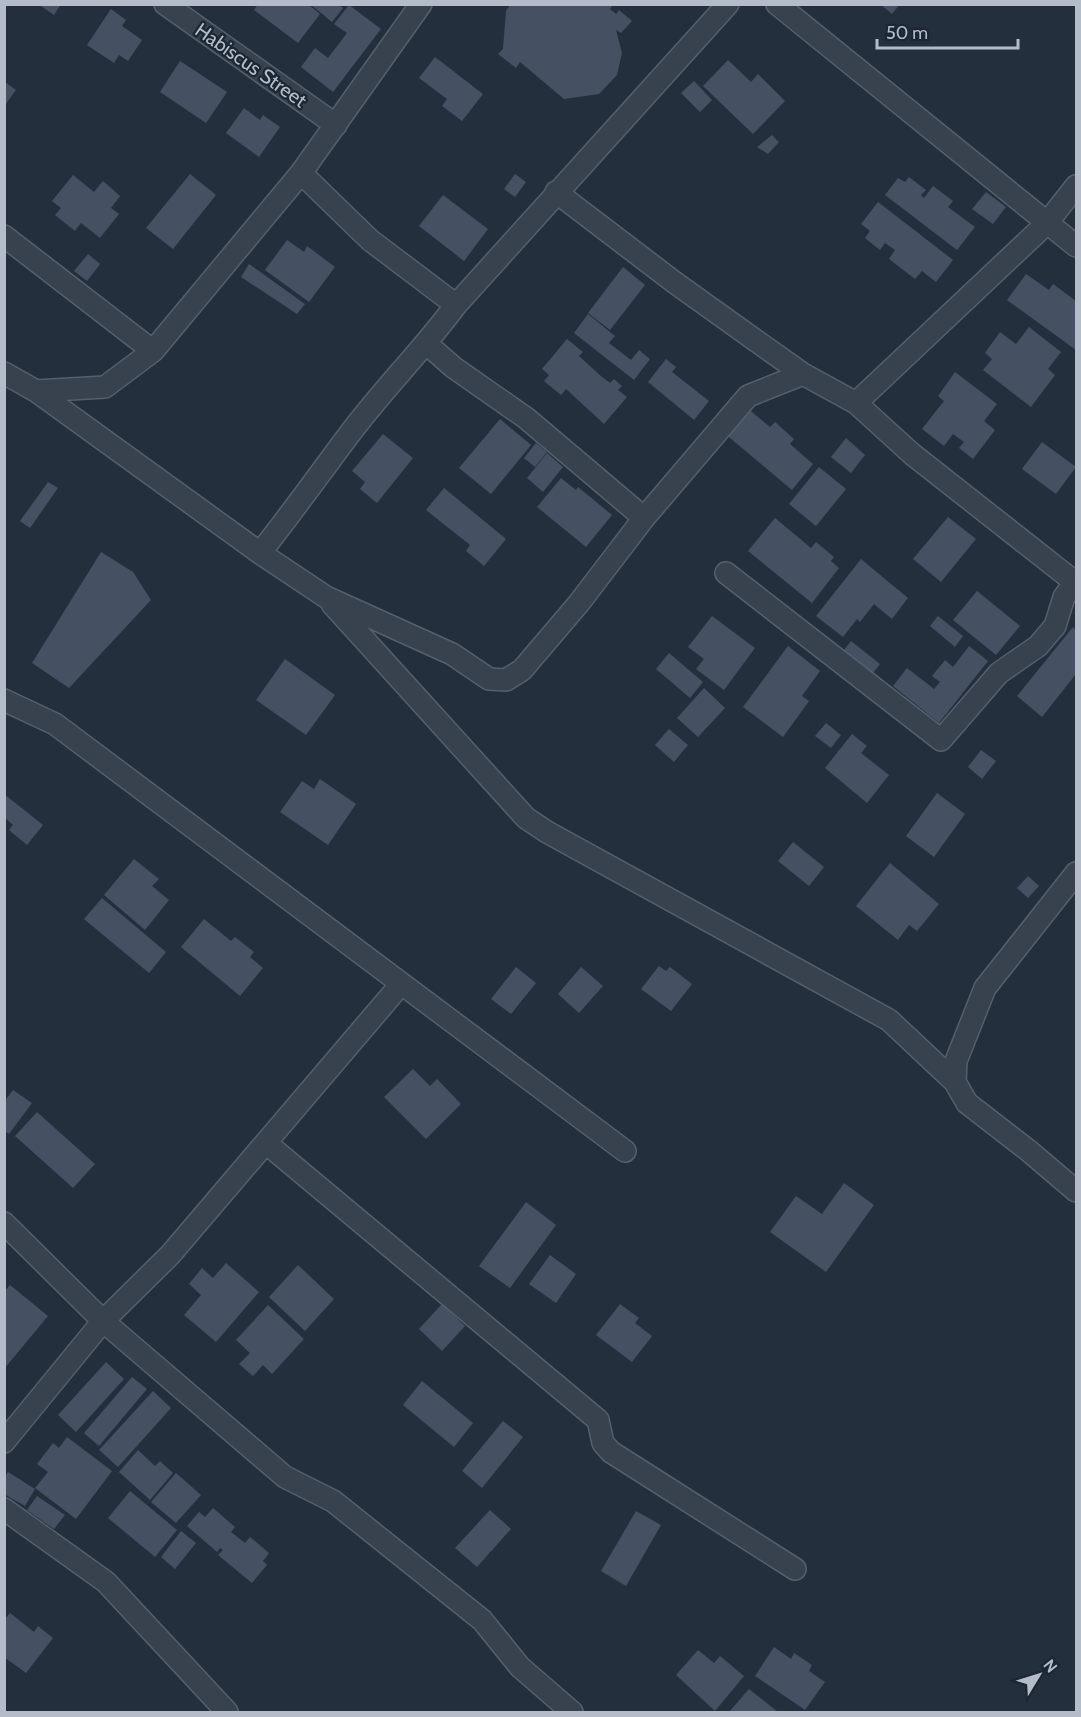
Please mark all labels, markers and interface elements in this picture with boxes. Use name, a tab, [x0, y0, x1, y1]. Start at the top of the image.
scale bar	[877, 12, 1018, 50]
street label: Habiscus Street	[191, 18, 312, 113]
text: 50 m	[886, 22, 928, 44]
north arrow	[1009, 1645, 1069, 1705]
text: N	[1039, 1656, 1061, 1676]

